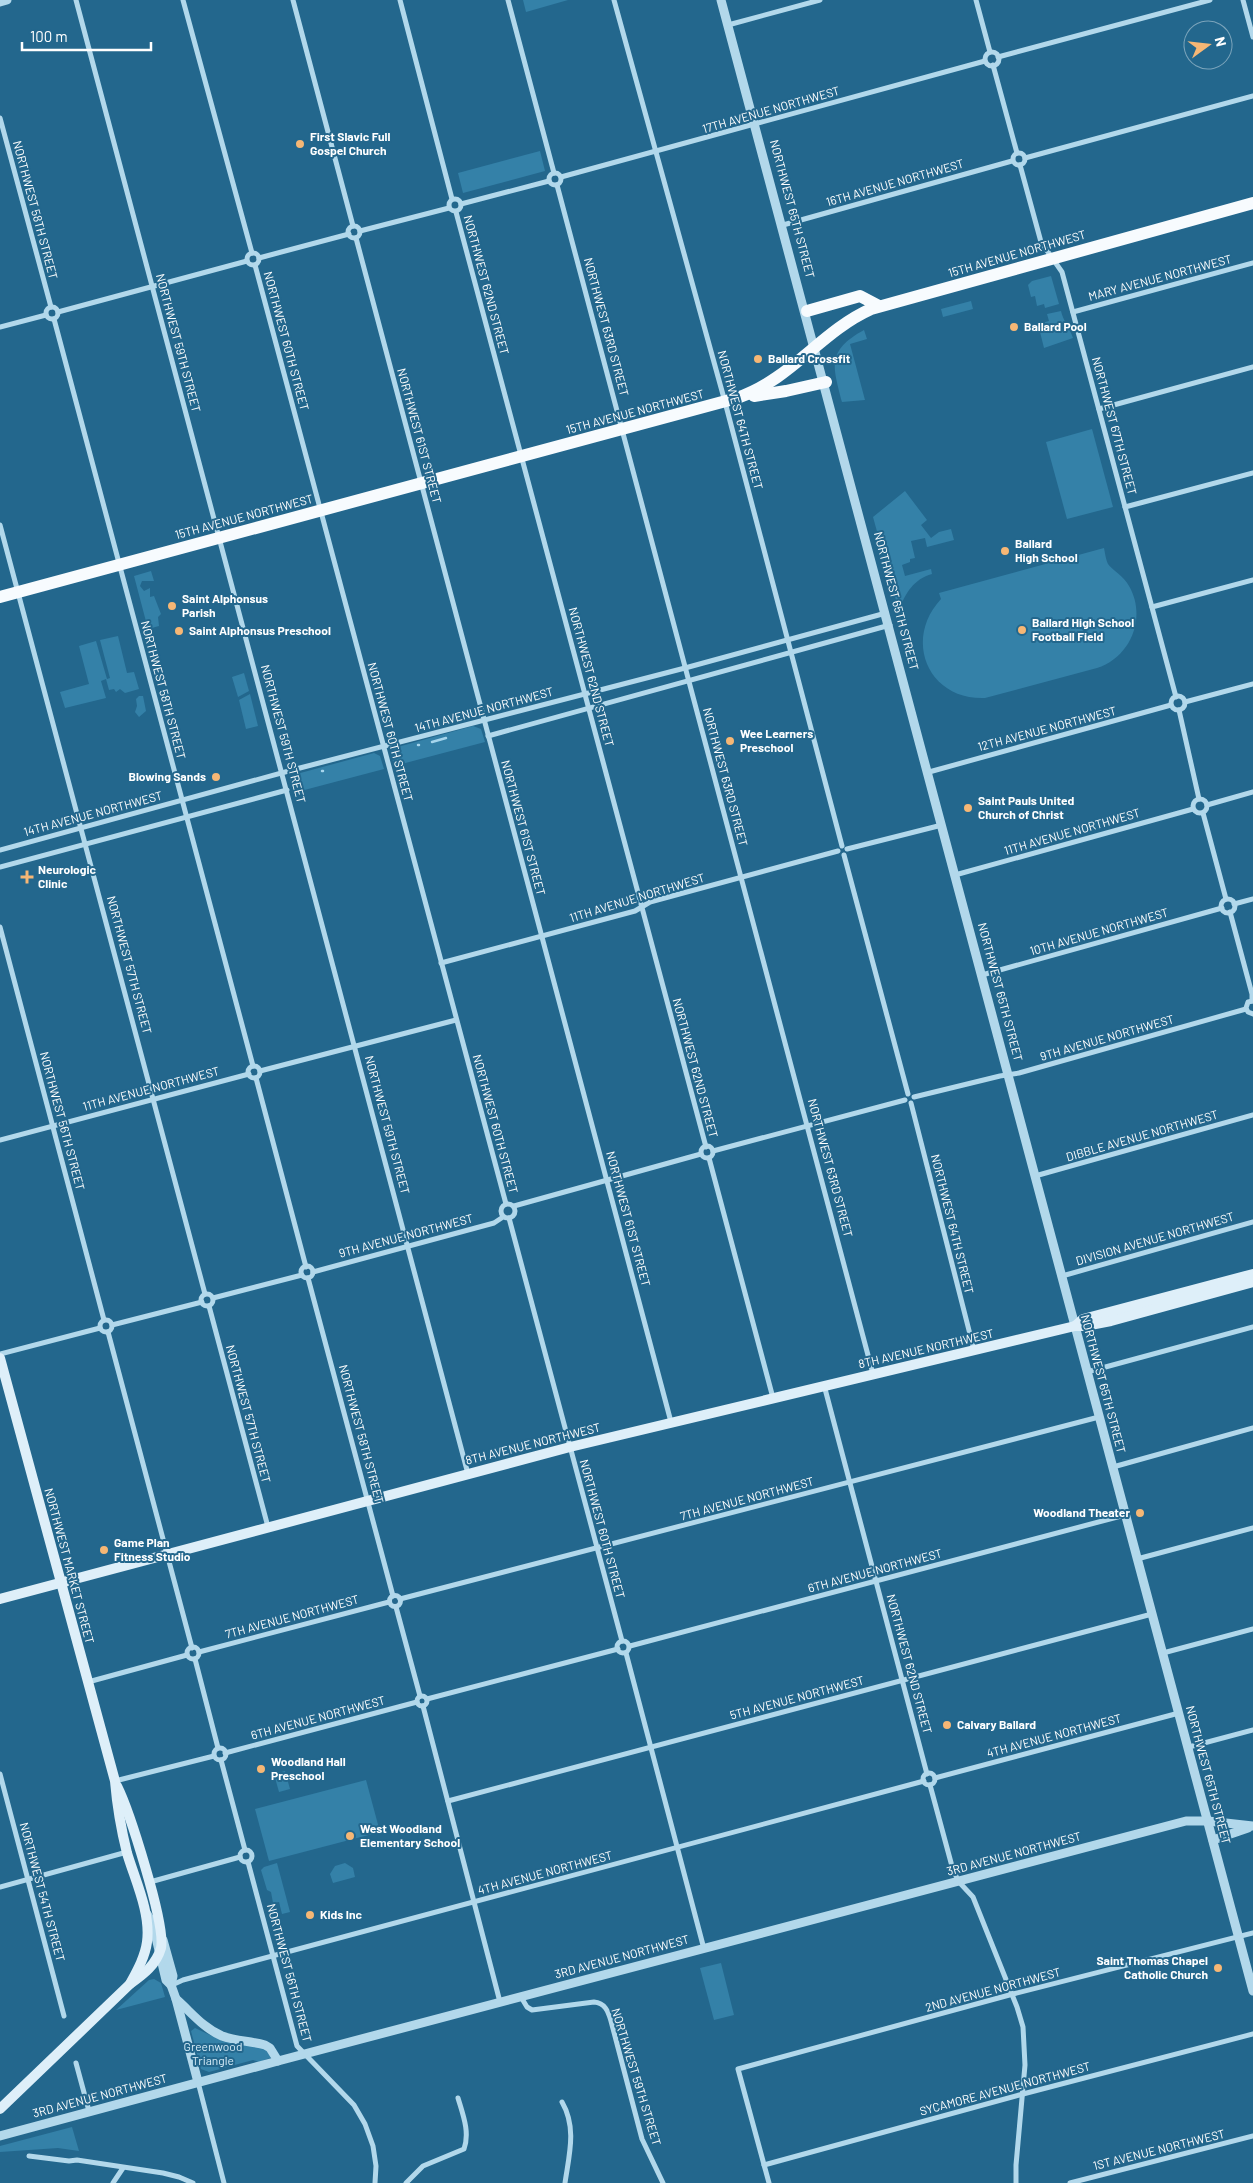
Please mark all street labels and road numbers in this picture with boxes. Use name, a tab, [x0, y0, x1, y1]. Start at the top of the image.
street label: 17TH AVENUE NORTHWEST	[700, 83, 841, 135]
street label: NORTHWEST 65TH STREET	[768, 138, 818, 280]
street label: NORTHWEST 58TH STREET	[11, 139, 61, 281]
street label: 16TH AVENUE NORTHWEST	[824, 156, 965, 208]
street label: NORTHWEST 62ND STREET	[462, 213, 512, 356]
street label: 15TH AVENUE NORTHWEST	[946, 227, 1087, 279]
street label: MARY AVENUE NORTHWEST	[1087, 251, 1233, 303]
street label: NORTHWEST 63RD STREET	[582, 256, 632, 398]
street label: NORTHWEST 60TH STREET	[262, 270, 312, 412]
street label: NORTHWEST 59TH STREET	[154, 272, 204, 414]
street label: NORTHWEST 64TH STREET	[716, 349, 766, 491]
street label: NORTHWEST 67TH STREET	[1090, 355, 1140, 496]
street label: NORTHWEST 61ST STREET	[395, 366, 445, 505]
street label: 15TH AVENUE NORTHWEST	[564, 386, 706, 436]
street label: 15TH AVENUE NORTHWEST	[173, 491, 315, 541]
street label: NORTHWEST 65TH STREET	[872, 530, 922, 672]
street label: NORTHWEST 62ND STREET	[567, 605, 617, 748]
street label: NORTHWEST 58TH STREET	[139, 619, 189, 761]
street label: NORTHWEST 60TH STREET	[366, 661, 416, 803]
street label: NORTHWEST 59TH STREET	[259, 663, 309, 805]
street label: 14TH AVENUE NORTHWEST	[413, 684, 555, 734]
street label: 12TH AVENUE NORTHWEST	[976, 703, 1118, 753]
street label: NORTHWEST 63RD STREET	[701, 706, 751, 848]
street label: NORTHWEST 61ST STREET	[499, 758, 549, 897]
street label: 14TH AVENUE NORTHWEST	[22, 788, 164, 838]
street label: 11TH AVENUE NORTHWEST	[1002, 805, 1141, 857]
street label: 11TH AVENUE NORTHWEST	[567, 870, 706, 924]
street label: NORTHWEST 57TH STREET	[105, 894, 155, 1035]
street label: 10TH AVENUE NORTHWEST	[1028, 905, 1170, 958]
street label: NORTHWEST 65TH STREET	[976, 921, 1026, 1063]
street label: NORTHWEST 62ND STREET	[671, 996, 721, 1139]
street label: 9TH AVENUE NORTHWEST	[1038, 1011, 1175, 1063]
street label: NORTHWEST 56TH STREET	[38, 1050, 88, 1192]
street label: NORTHWEST 60TH STREET	[471, 1053, 521, 1195]
street label: NORTHWEST 59TH STREET	[363, 1054, 413, 1196]
street label: 11TH AVENUE NORTHWEST	[81, 1063, 221, 1113]
street label: NORTHWEST 63RD STREET	[806, 1097, 856, 1239]
street label: DIBBLE AVENUE NORTHWEST	[1064, 1107, 1219, 1163]
street label: NORTHWEST 61ST STREET	[604, 1149, 654, 1288]
street label: NORTHWEST 64TH STREET	[929, 1153, 977, 1295]
street label: DIVISION AVENUE NORTHWEST	[1074, 1209, 1236, 1267]
street label: 9TH AVENUE NORTHWEST	[337, 1210, 475, 1260]
street label: NORTHWEST 65TH STREET	[1079, 1313, 1129, 1455]
street label: 8TH AVENUE NORTHWEST	[857, 1326, 995, 1370]
street label: NORTHWEST 57TH STREET	[224, 1343, 274, 1484]
street label: NORTHWEST 58TH STREET	[337, 1363, 387, 1505]
street label: 8TH AVENUE NORTHWEST	[464, 1419, 602, 1467]
street label: NORTHWEST 60TH STREET	[578, 1458, 628, 1600]
street label: 7TH AVENUE NORTHWEST	[678, 1473, 815, 1523]
street label: NORTHWEST MARKET STREET	[42, 1486, 98, 1645]
street label: 6TH AVENUE NORTHWEST	[806, 1545, 944, 1595]
street label: 7TH AVENUE NORTHWEST	[223, 1591, 360, 1641]
street label: NORTHWEST 62ND STREET	[885, 1592, 935, 1735]
street label: 5TH AVENUE NORTHWEST	[728, 1672, 866, 1722]
street label: 6TH AVENUE NORTHWEST	[249, 1692, 387, 1742]
street label: NORTHWEST 65TH STREET	[1184, 1704, 1234, 1846]
street label: 4TH AVENUE NORTHWEST	[985, 1710, 1123, 1760]
street label: NORTHWEST 54TH STREET	[18, 1821, 68, 1963]
street label: 3RD AVENUE NORTHWEST	[945, 1828, 1083, 1878]
street label: 4TH AVENUE NORTHWEST	[476, 1847, 614, 1897]
street label: NORTHWEST 56TH STREET	[265, 1902, 315, 2044]
street label: 3RD AVENUE NORTHWEST	[553, 1931, 691, 1981]
street label: 2ND AVENUE NORTHWEST	[924, 1964, 1062, 2014]
street label: NORTHWEST 59TH STREET	[609, 2006, 665, 2147]
street label: SYCAMORE AVENUE NORTHWEST	[918, 2058, 1092, 2118]
street label: 3RD AVENUE NORTHWEST	[31, 2070, 169, 2120]
street label: 1ST AVENUE NORTHWEST	[1091, 2126, 1226, 2172]

